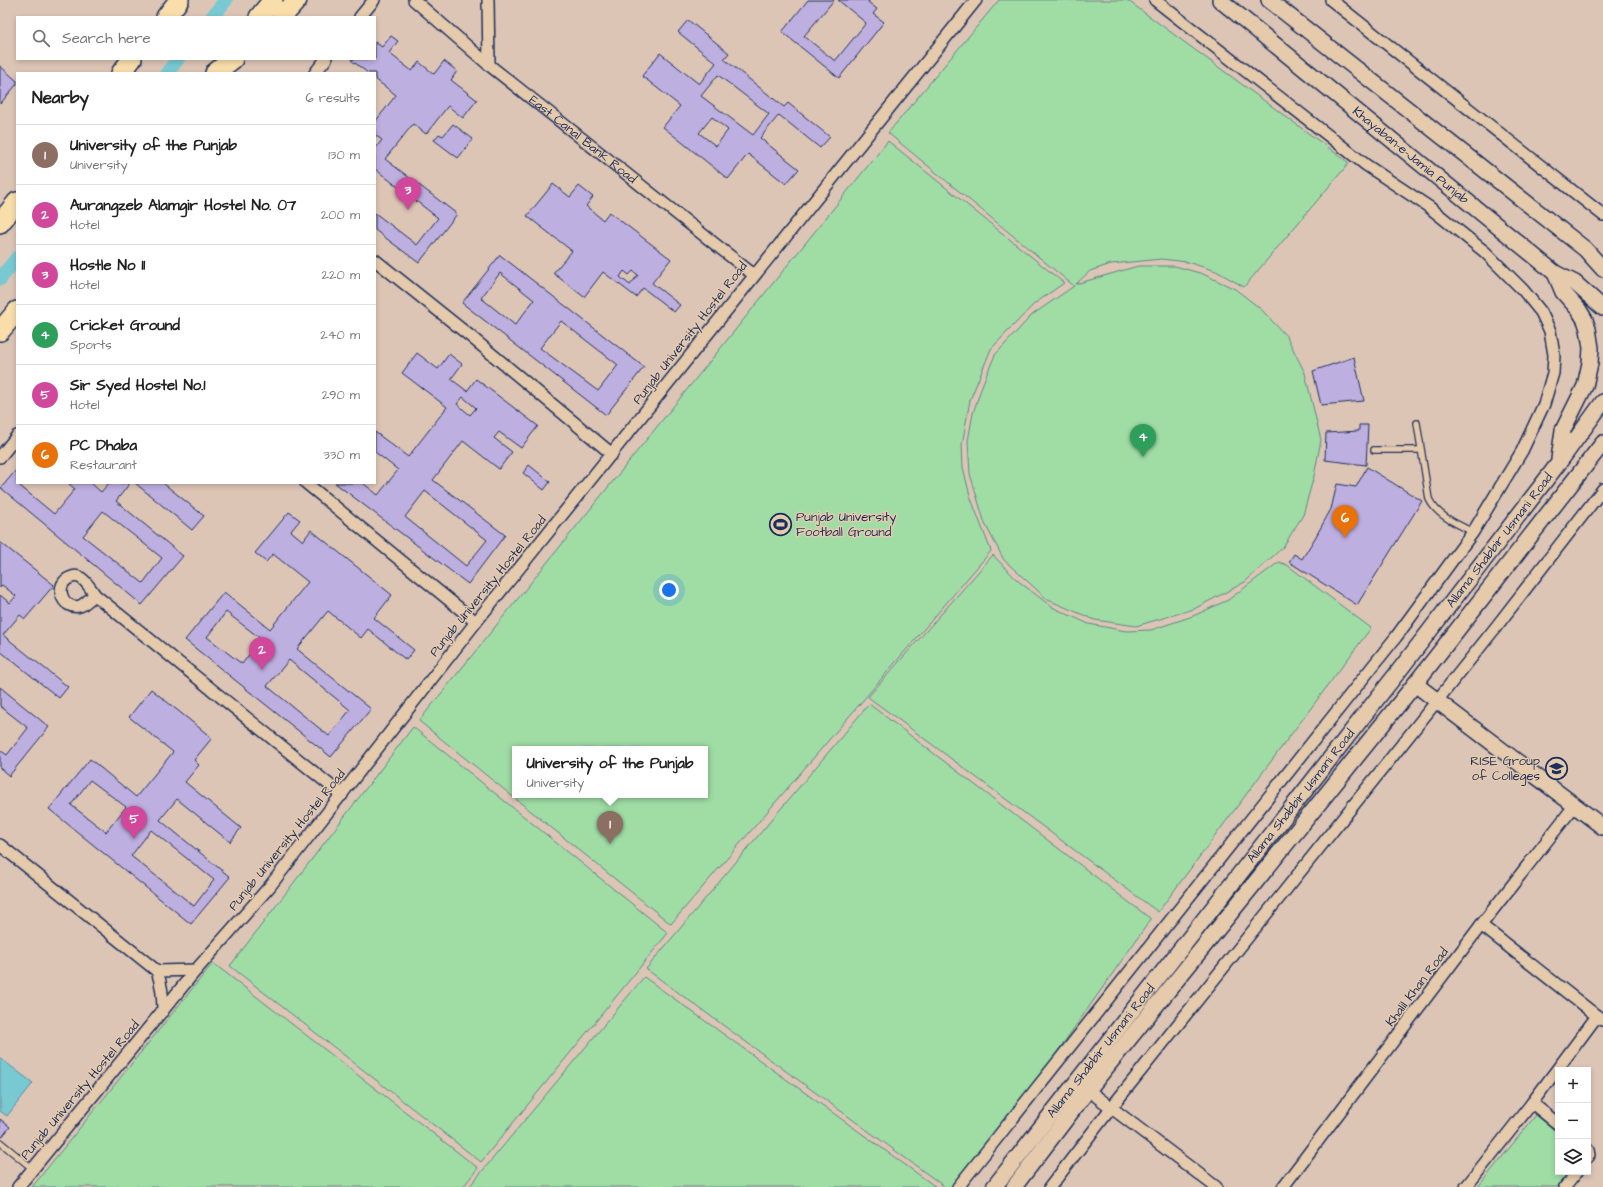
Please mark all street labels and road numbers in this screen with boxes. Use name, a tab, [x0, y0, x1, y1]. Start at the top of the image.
street label: East Canal Bank Road	[525, 91, 641, 188]
street label: Khayaban-e-Jamia Punjab	[1349, 103, 1473, 209]
street label: Punjab University Hostel Road	[629, 258, 752, 409]
street label: Allama Shabbir Usmani Road	[1442, 469, 1557, 611]
street label: Punjab University Hostel Road	[425, 511, 552, 661]
street label: Allama Shabbir Usmani Road	[1243, 725, 1359, 867]
street label: Punjab University Hostel Road	[224, 765, 351, 915]
street label: Khalil Khan Road	[1381, 944, 1453, 1030]
street label: Allama Shabbir Usmani Road	[1043, 980, 1159, 1122]
street label: Punjab University Hostel Road	[16, 1016, 145, 1164]

